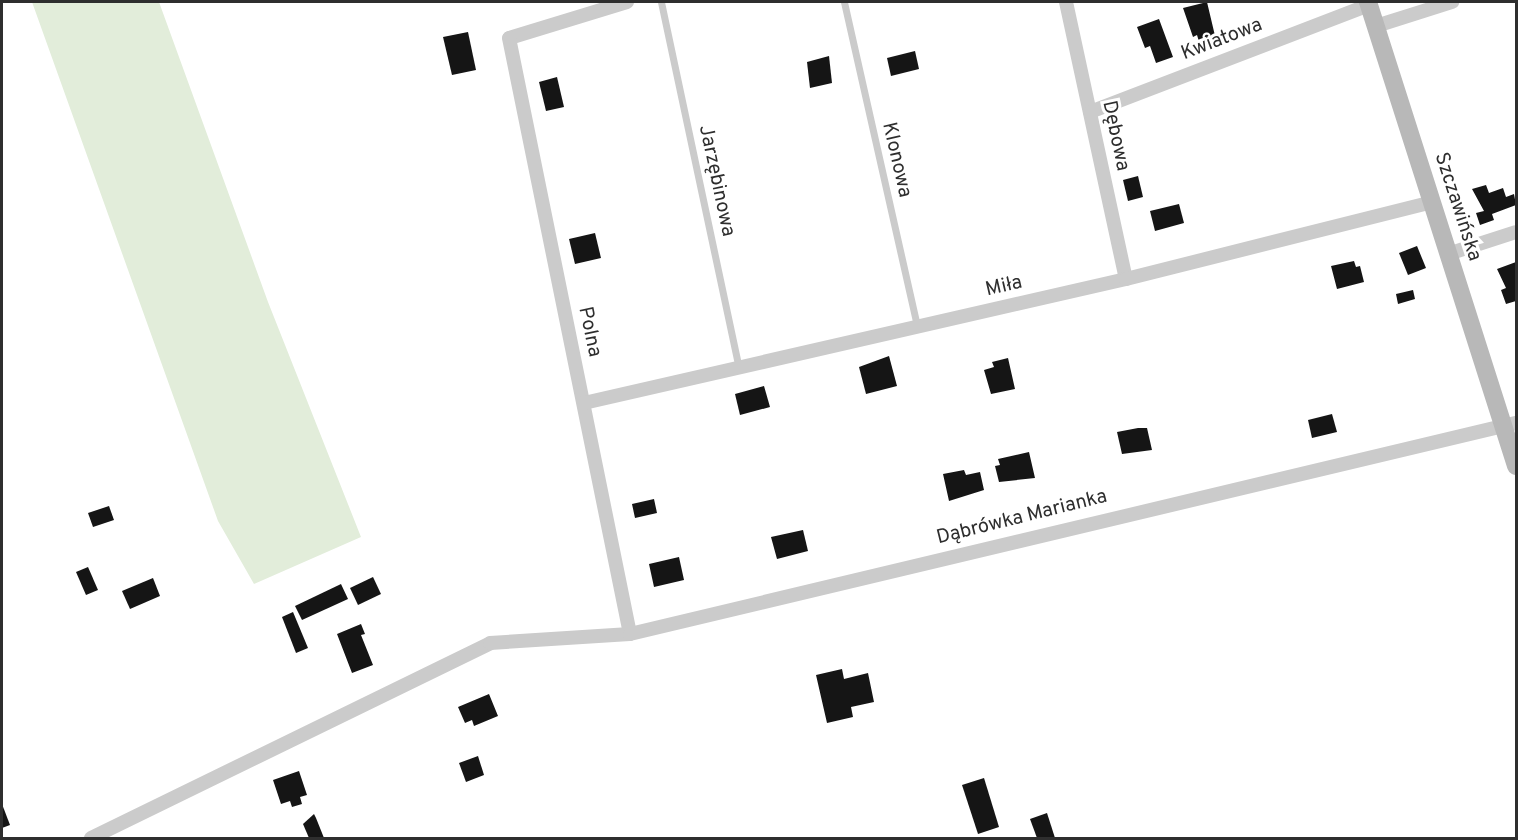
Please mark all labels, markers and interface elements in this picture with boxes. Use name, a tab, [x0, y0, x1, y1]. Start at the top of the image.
street label: Kwiatowa	[1178, 14, 1266, 66]
street label: Dębowa	[1096, 99, 1134, 173]
street label: Klonowa	[876, 120, 916, 200]
street label: Jarzębinowa	[692, 123, 740, 239]
street label: Szczawińska	[1428, 150, 1486, 264]
street label: Miła	[983, 271, 1025, 303]
street label: Polna	[572, 305, 606, 359]
street label: Dąbrówka Marianka	[934, 485, 1110, 551]

